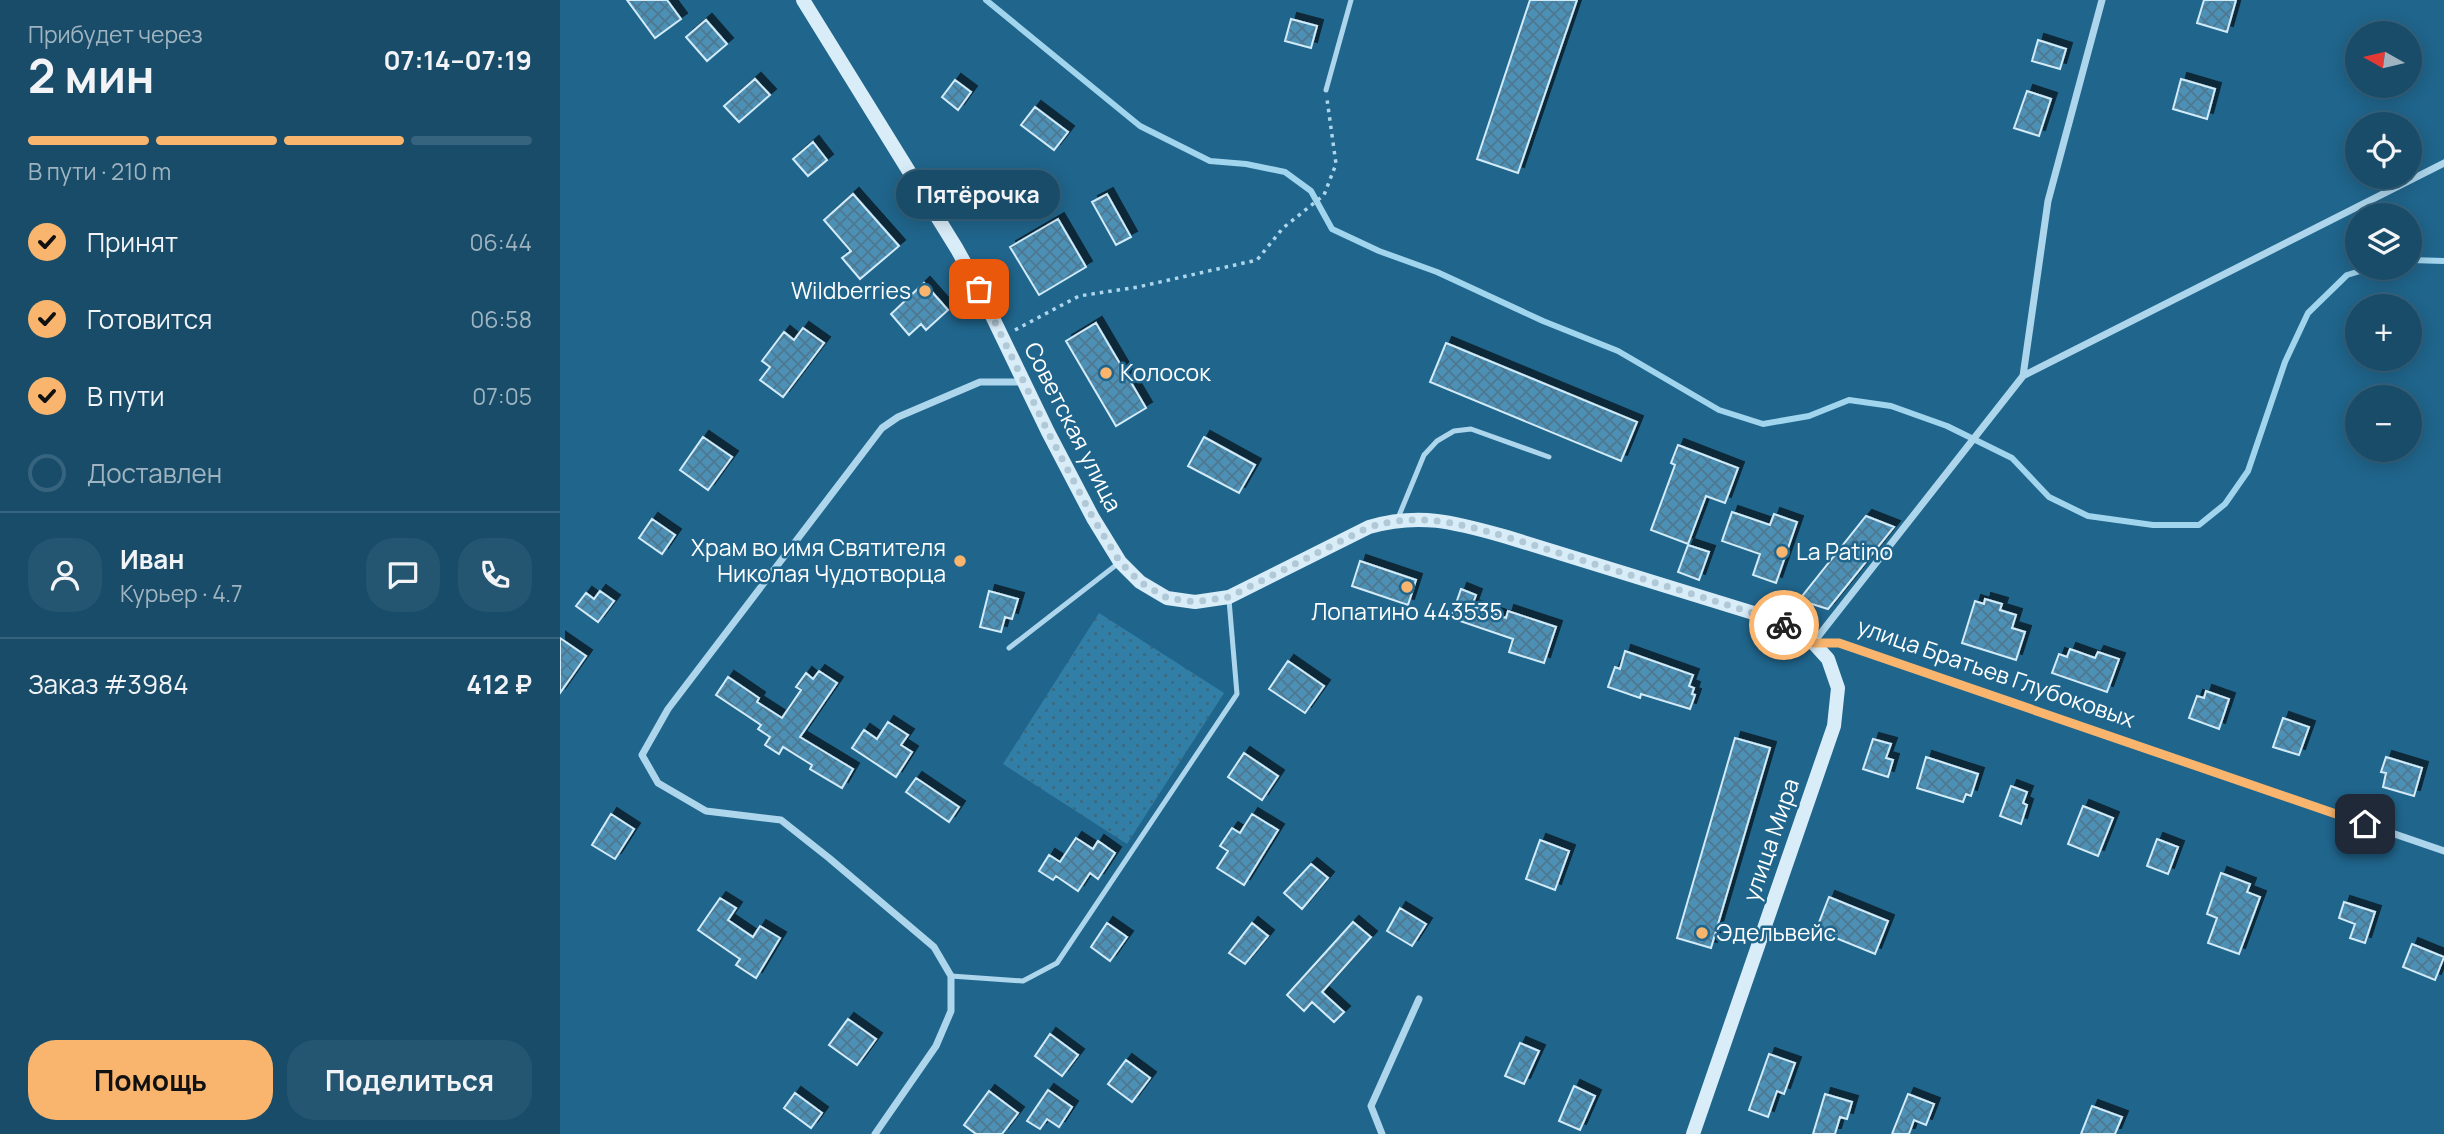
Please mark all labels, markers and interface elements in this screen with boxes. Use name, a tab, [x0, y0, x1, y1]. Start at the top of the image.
text: Прибудет через	[28, 18, 203, 50]
north arrow	[2345, 21, 2422, 98]
map controls	[2345, 21, 2422, 462]
text: 07:14–07:19	[383, 42, 532, 78]
text: 2 мин	[28, 44, 155, 107]
button: locate	[2345, 112, 2422, 189]
text: В пути · 210 m	[28, 155, 171, 187]
callout: Пятёрочка	[897, 170, 1061, 219]
text: Пятёрочка	[916, 178, 1040, 210]
button: layers	[2345, 203, 2422, 280]
icon: check	[28, 223, 66, 261]
text: Принят	[87, 224, 178, 260]
text: 06:44	[469, 226, 532, 258]
pin	[949, 259, 1009, 319]
icon: bag	[960, 270, 998, 308]
place label: Wildberries	[791, 274, 911, 306]
marker: Wildberries	[917, 283, 933, 299]
button: +	[2345, 294, 2422, 371]
icon: check	[28, 300, 66, 338]
text: Готовится	[87, 301, 212, 337]
text: 06:58	[470, 303, 532, 335]
street label: Советская улица	[1017, 336, 1130, 517]
place label: Колосок	[1120, 356, 1211, 388]
marker: Колосок	[1098, 365, 1114, 381]
icon: check	[28, 377, 66, 415]
text: В пути	[87, 378, 165, 414]
text: 07:05	[472, 380, 532, 412]
button: −	[2345, 385, 2422, 462]
text: Доставлен	[87, 455, 222, 491]
place label: Храм во имя Святителя Николая Чудотворца	[691, 531, 946, 589]
place label: La Patino	[1796, 535, 1893, 567]
button: person	[28, 538, 102, 612]
button: chat	[366, 538, 440, 612]
button: phone	[458, 538, 532, 612]
text: Иван	[120, 541, 184, 577]
marker: La Patino	[1774, 544, 1790, 560]
marker: Храм во имя Святителя Николая Чудотворца	[952, 553, 968, 569]
text: Курьер · 4.7	[120, 577, 243, 609]
marker: Лопатино 443535	[1399, 579, 1415, 595]
courier	[1749, 590, 1819, 660]
place label: Лопатино 443535	[1311, 595, 1503, 627]
icon: bike	[1765, 606, 1803, 644]
street label: улица Братьев Глубоковых	[1853, 609, 2139, 735]
text: Заказ #3984	[28, 666, 189, 702]
text: 412 ₽	[466, 666, 532, 702]
street label: улица Мира	[1734, 774, 1806, 906]
pin	[2335, 794, 2395, 854]
icon: home	[2346, 805, 2384, 843]
place label: Эдельвейс	[1716, 916, 1836, 948]
marker: Эдельвейс	[1694, 925, 1710, 941]
button: Помощь	[28, 1040, 273, 1120]
button: Поделиться	[287, 1040, 532, 1120]

